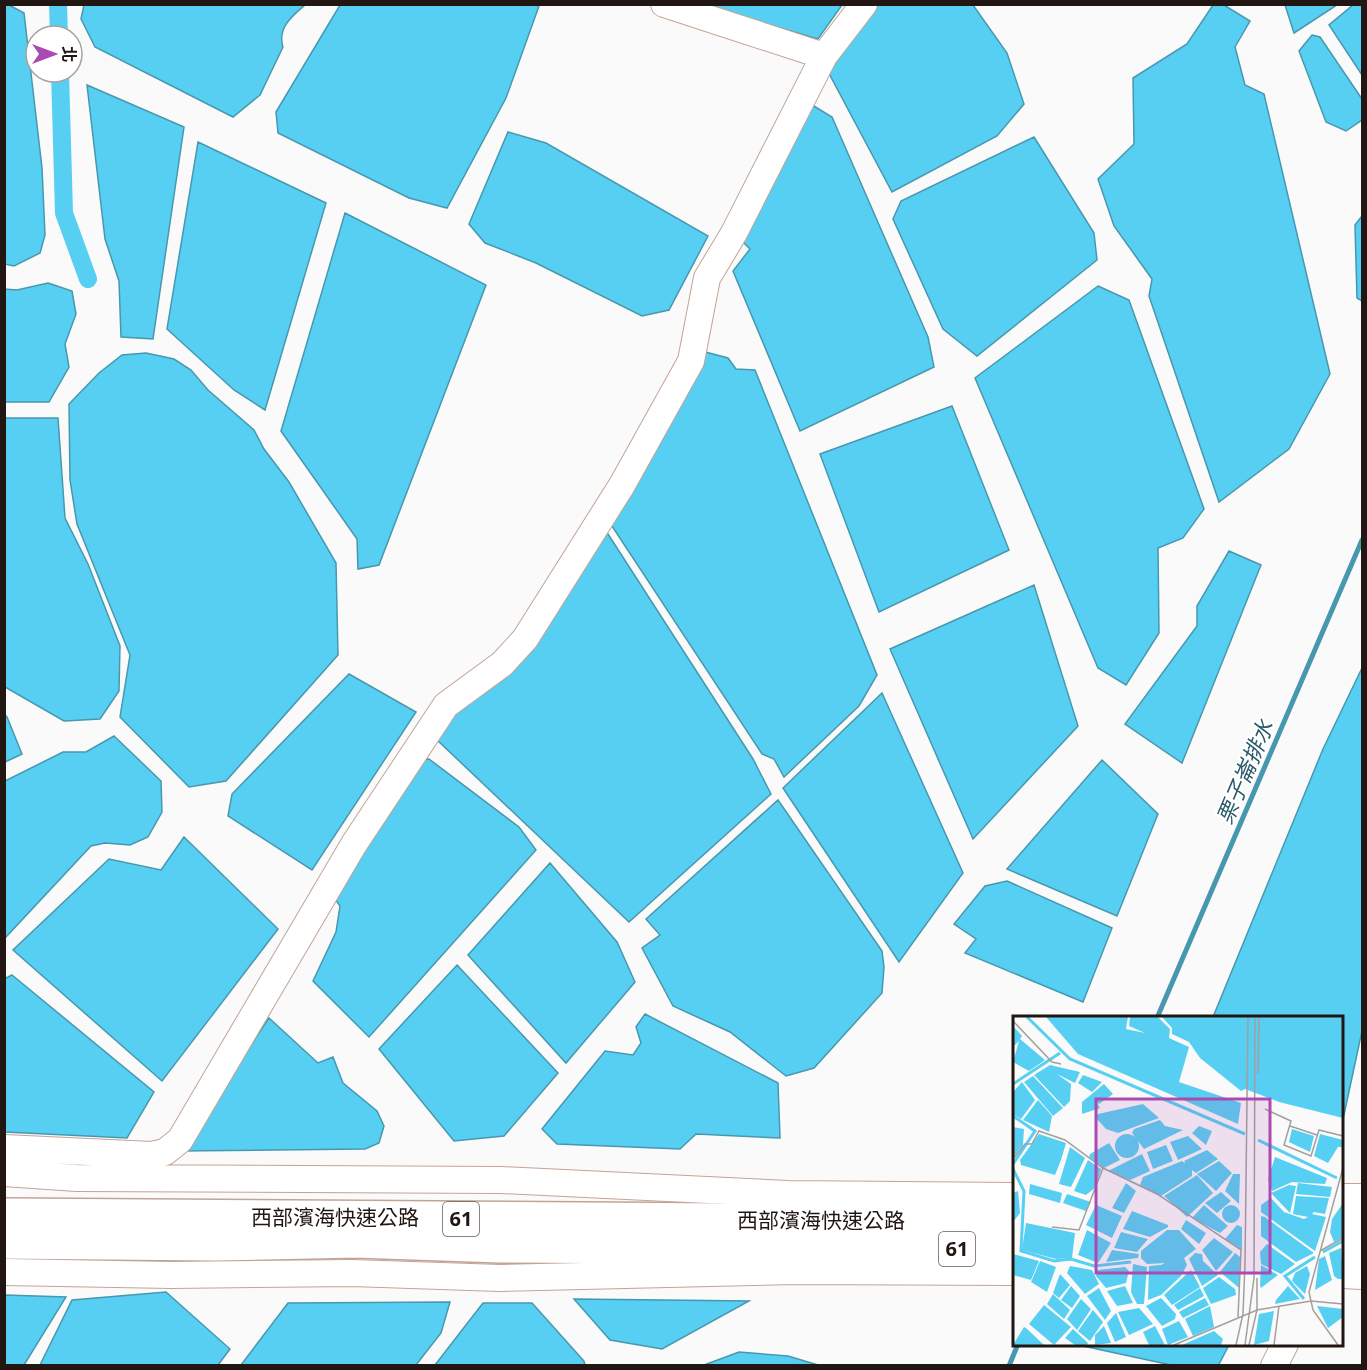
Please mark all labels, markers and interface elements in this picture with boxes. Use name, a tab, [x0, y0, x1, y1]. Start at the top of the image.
north arrow	[24, 24, 84, 84]
text: 北	[58, 46, 80, 62]
water label: 栗子崙排水	[1209, 714, 1280, 828]
inset map	[1013, 1016, 1343, 1346]
road number: 61	[443, 1202, 479, 1236]
street label: 西部濱海快速公路	[251, 1203, 419, 1231]
street label: 西部濱海快速公路	[737, 1206, 905, 1234]
road number: 61	[939, 1232, 975, 1266]

